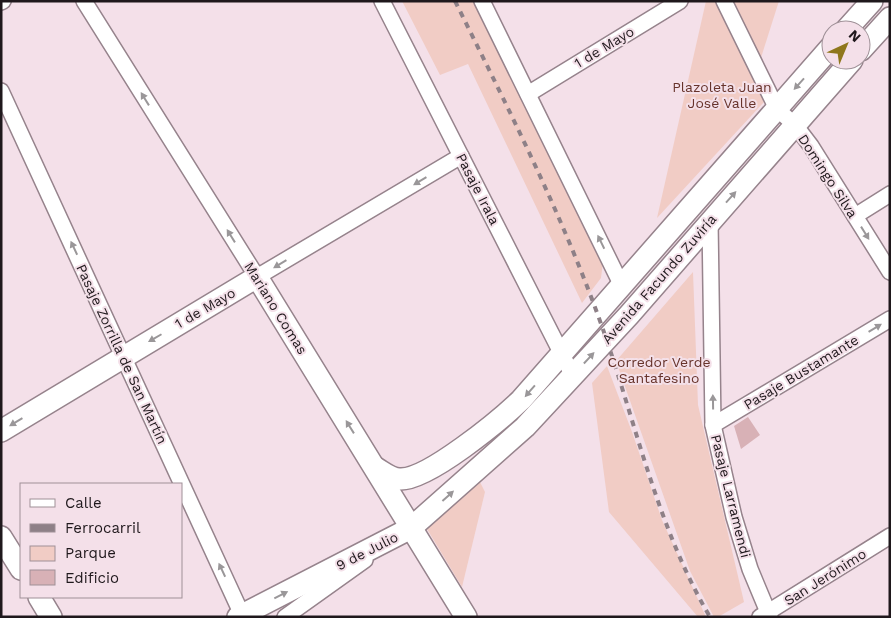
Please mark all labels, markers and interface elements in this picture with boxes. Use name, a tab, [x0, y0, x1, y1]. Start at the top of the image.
north arrow	[821, 20, 871, 70]
street label: 1 de Mayo	[571, 23, 637, 71]
text: N	[846, 26, 864, 45]
one-way arrow	[793, 77, 804, 90]
park label: Plazoleta Juan José Valle	[672, 79, 772, 111]
one-way arrow	[140, 92, 149, 105]
street label: Domingo Silva	[795, 131, 861, 221]
street label: Pasaje Irala	[453, 151, 503, 227]
one-way arrow	[413, 176, 426, 185]
one-way arrow	[725, 191, 737, 203]
street label: Avenida Facundo Zuviría	[598, 211, 720, 347]
one-way arrow	[861, 227, 870, 240]
one-way arrow	[227, 230, 236, 243]
one-way arrow	[597, 235, 605, 249]
one-way arrow	[69, 241, 77, 255]
street label: Mariano Comas	[241, 259, 311, 357]
one-way arrow	[273, 259, 286, 268]
street label: Pasaje Zorrilla de San Martín	[73, 262, 171, 446]
street label: 1 de Mayo	[172, 284, 238, 332]
one-way arrow	[868, 324, 881, 333]
street label: Pasaje Bustamante	[741, 331, 861, 413]
one-way arrow	[148, 333, 162, 342]
one-way arrow	[584, 352, 595, 365]
park label: Corredor Verde Santafesino	[608, 354, 711, 386]
one-way arrow	[525, 385, 536, 397]
one-way arrow	[708, 394, 716, 410]
one-way arrow	[9, 417, 23, 426]
one-way arrow	[345, 420, 355, 433]
street label: Pasaje Larramendi	[708, 433, 754, 559]
legend	[20, 483, 182, 598]
one-way arrow	[441, 490, 453, 502]
text: Calle	[65, 494, 102, 512]
text: Ferrocarril	[65, 519, 141, 537]
street label: 9 de Julio	[333, 529, 401, 573]
text: Parque	[65, 544, 116, 562]
street label: San Jerónimo	[781, 545, 869, 609]
one-way arrow	[217, 563, 225, 577]
text: Edificio	[65, 569, 119, 587]
one-way arrow	[274, 591, 288, 599]

